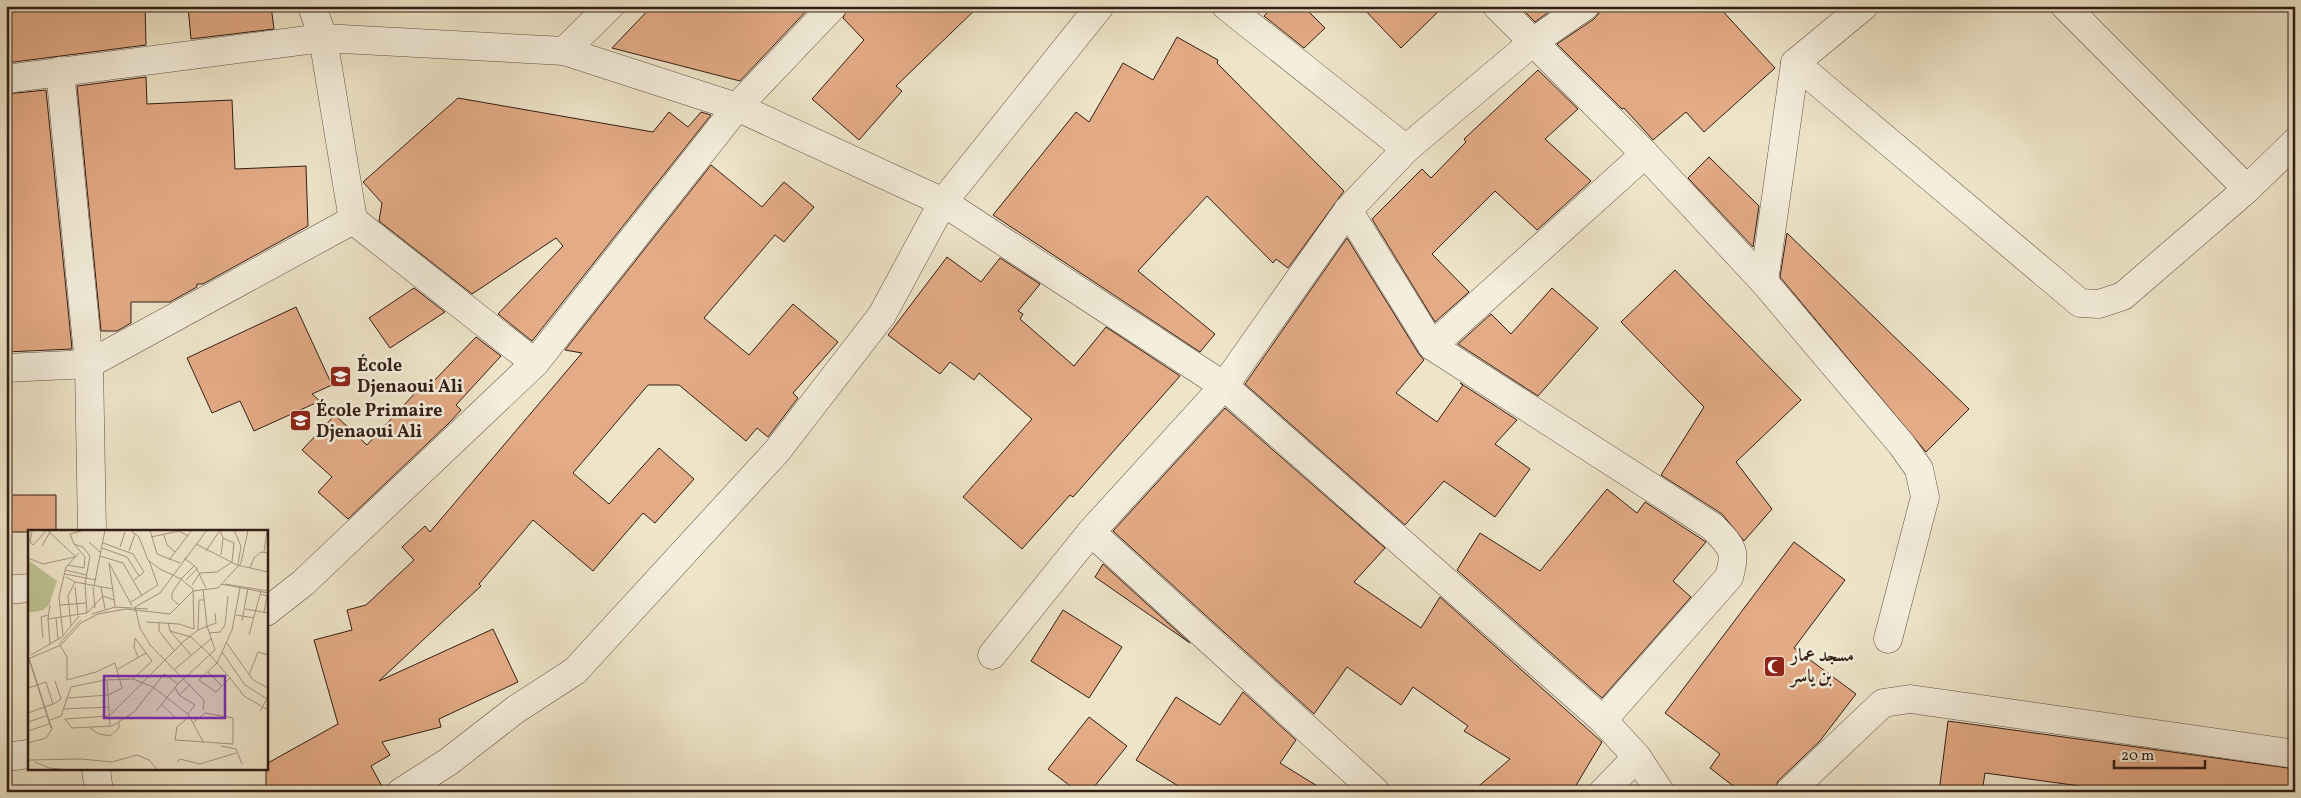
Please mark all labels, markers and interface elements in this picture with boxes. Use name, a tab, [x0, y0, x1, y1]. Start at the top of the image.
place label: École Djenaoui Ali	[357, 354, 463, 400]
school or university icon: École Djenaoui Ali	[329, 364, 353, 388]
place label: École Primaire Djenaoui Ali	[316, 399, 443, 445]
school or university icon: École Primaire Djenaoui Ali	[288, 409, 312, 433]
inset map	[28, 530, 268, 770]
place label: مسجد عمار بن ياسر	[1789, 644, 1854, 690]
mosque icon: مسجد عمار بن ياسر	[1763, 654, 1787, 678]
scale bar	[2114, 738, 2205, 770]
text: 20 m	[2121, 746, 2154, 767]

